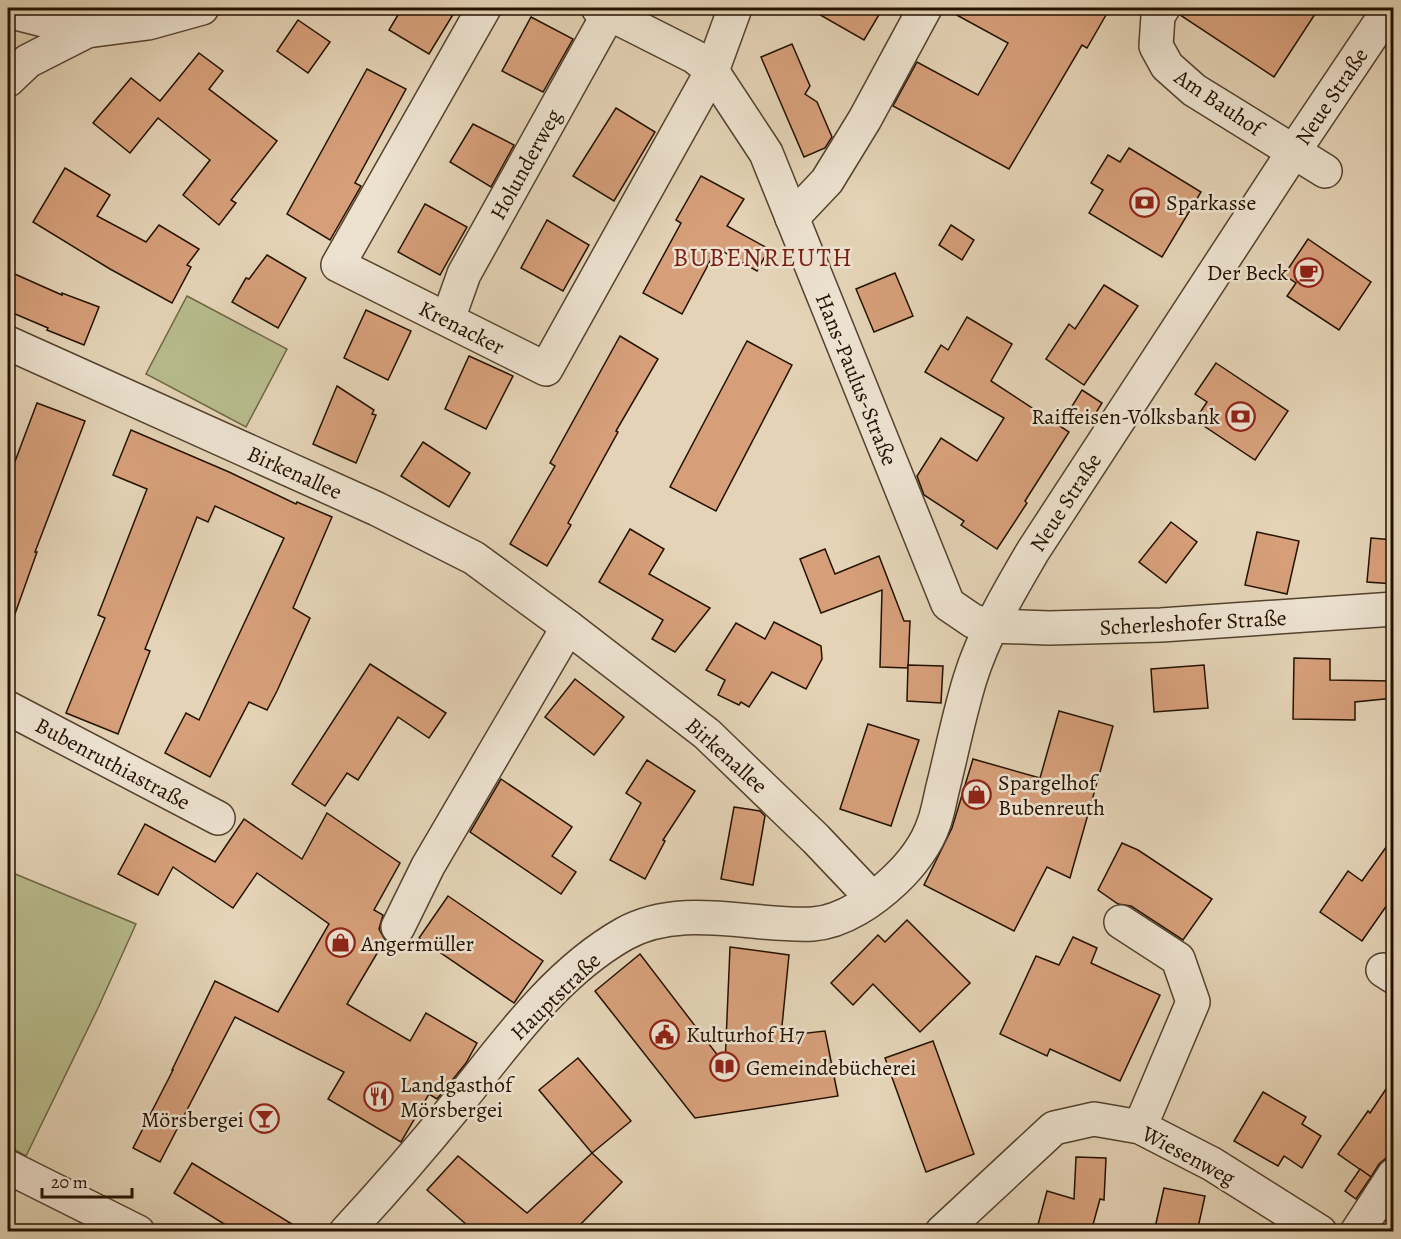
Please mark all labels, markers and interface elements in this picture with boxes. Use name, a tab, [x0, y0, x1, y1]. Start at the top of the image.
street label: Neue Straße	[1288, 42, 1375, 151]
street label: Am Bauhof	[1168, 62, 1271, 145]
street label: Holunderweg	[483, 104, 569, 225]
bank icon: Sparkasse	[1129, 186, 1161, 218]
place label: Sparkasse	[1166, 188, 1256, 218]
district label: BUBENREUTH	[673, 240, 853, 275]
cafe icon: Der Beck	[1293, 256, 1325, 288]
place label: Der Beck	[1207, 258, 1288, 288]
street label: Hans-Paulus-Straße	[808, 289, 904, 470]
street label: Krenacker	[414, 294, 509, 362]
bank icon: Raiffeisen-Volksbank	[1225, 400, 1257, 432]
place label: Raiffeisen-Volksbank	[1031, 402, 1220, 432]
street label: Birkenallee	[243, 439, 347, 507]
street label: Neue Straße	[1023, 448, 1109, 558]
street label: Scherleshofer Straße	[1099, 603, 1287, 643]
street label: Bubenruthiastraße	[30, 710, 195, 817]
street label: Birkenallee	[679, 711, 774, 801]
place label: Spargelhof Bubenreuth	[998, 768, 1105, 823]
shop icon: Spargelhof Bubenreuth	[961, 779, 993, 811]
shop icon: Angermüller	[324, 927, 356, 959]
place label: Angermüller	[360, 929, 474, 959]
street label: Hauptstraße	[504, 946, 607, 1047]
public building icon: Kulturhof H7	[649, 1018, 681, 1050]
place label: Kulturhof H7	[686, 1020, 805, 1050]
library icon: Gemeindebücherei	[709, 1051, 741, 1083]
place label: Gemeindebücherei	[746, 1053, 916, 1083]
place label: Landgasthof Mörsbergei	[400, 1070, 515, 1125]
restaurant icon: Landgasthof Mörsbergei	[363, 1081, 395, 1113]
bar icon: Mörsbergei	[249, 1103, 281, 1135]
place label: Mörsbergei	[141, 1105, 244, 1135]
street label: Wiesenweg	[1136, 1118, 1241, 1193]
scale bar	[42, 1161, 132, 1199]
text: 20 m	[51, 1170, 88, 1194]

